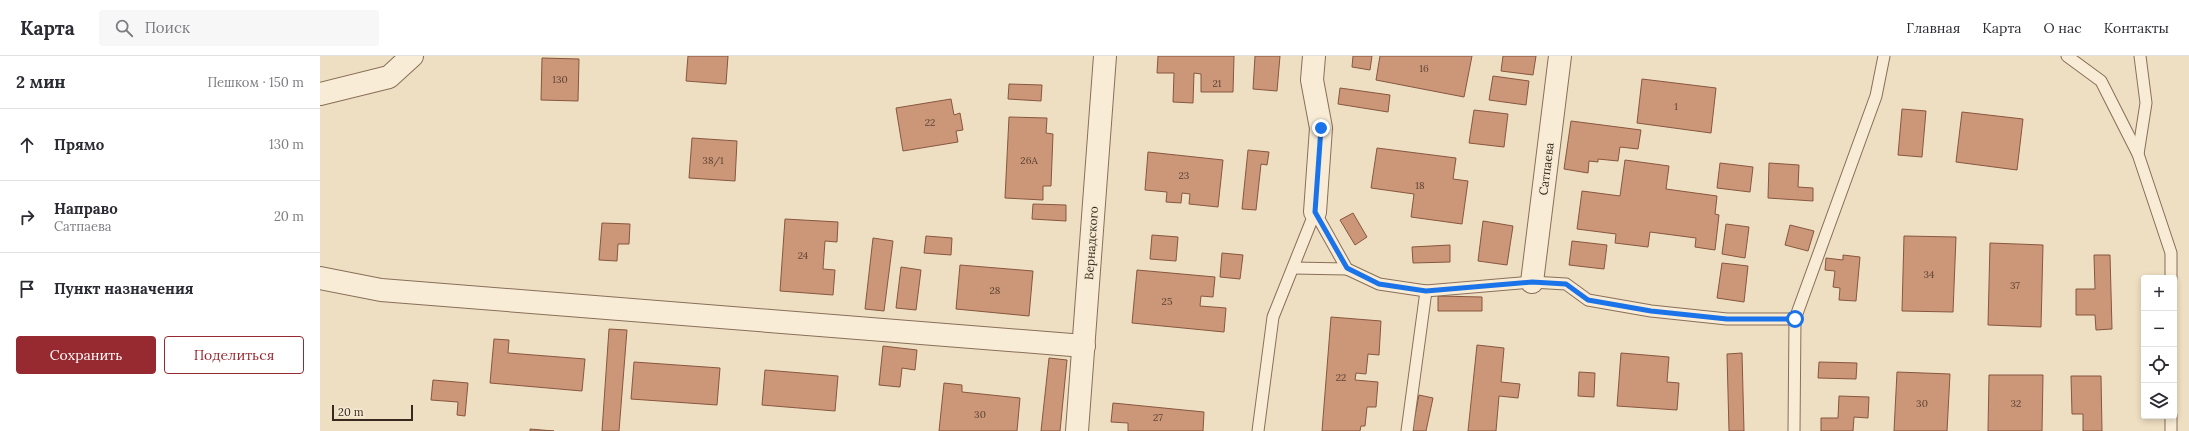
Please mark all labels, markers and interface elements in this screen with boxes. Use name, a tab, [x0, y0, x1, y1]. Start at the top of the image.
search box	[99, 10, 379, 46]
text: Карта	[20, 16, 75, 40]
icon: search	[113, 17, 135, 39]
text: Поиск	[145, 18, 190, 37]
text: Главная	[1906, 19, 1960, 37]
text: Карта	[1982, 19, 2022, 37]
text: О нас	[2044, 19, 2082, 37]
text: Контакты	[2104, 19, 2169, 37]
house number: 16	[1419, 62, 1429, 75]
text: 2 мин	[16, 71, 66, 93]
house number: 130	[552, 73, 568, 86]
text: Пешком · 150 m	[207, 74, 304, 91]
house number: 21	[1212, 77, 1222, 90]
house number: 1	[1674, 100, 1678, 113]
house number: 22	[925, 116, 935, 129]
route end	[1312, 119, 1330, 137]
icon: ahead	[16, 134, 38, 156]
text: Прямо	[54, 135, 104, 154]
text: 130 m	[269, 136, 304, 153]
street label: Сатпаева	[1535, 142, 1557, 196]
house number: 38/1	[702, 154, 724, 167]
house number: 26А	[1020, 154, 1038, 167]
house number: 23	[1179, 169, 1190, 182]
house number: 18	[1415, 179, 1425, 192]
text: Направо	[54, 199, 118, 218]
icon: right	[16, 206, 38, 228]
street label: Вернадского	[1081, 206, 1101, 280]
text: 20 m	[274, 208, 304, 225]
text: Сатпаева	[54, 218, 111, 235]
house number: 24	[798, 249, 809, 262]
house number: 34	[1924, 268, 1935, 281]
map controls	[2141, 275, 2177, 419]
button: +	[2141, 275, 2177, 311]
icon: arrive	[16, 278, 38, 300]
text: Пункт назначения	[54, 279, 194, 298]
house number: 37	[2010, 279, 2020, 292]
house number: 28	[990, 284, 1001, 297]
house number: 25	[1162, 295, 1172, 308]
route start	[1786, 310, 1804, 328]
button: −	[2141, 311, 2177, 347]
button: Сохранить	[16, 336, 156, 374]
button: Поделиться	[164, 336, 304, 374]
button: locate	[2141, 347, 2177, 383]
house number: 22	[1336, 371, 1346, 384]
button: layers	[2141, 383, 2177, 419]
house number: 30	[1916, 397, 1928, 410]
house number: 32	[2011, 397, 2021, 410]
scale bar	[332, 403, 413, 422]
text: 20 m	[338, 405, 363, 419]
house number: 30	[974, 408, 986, 421]
house number: 27	[1153, 411, 1163, 424]

